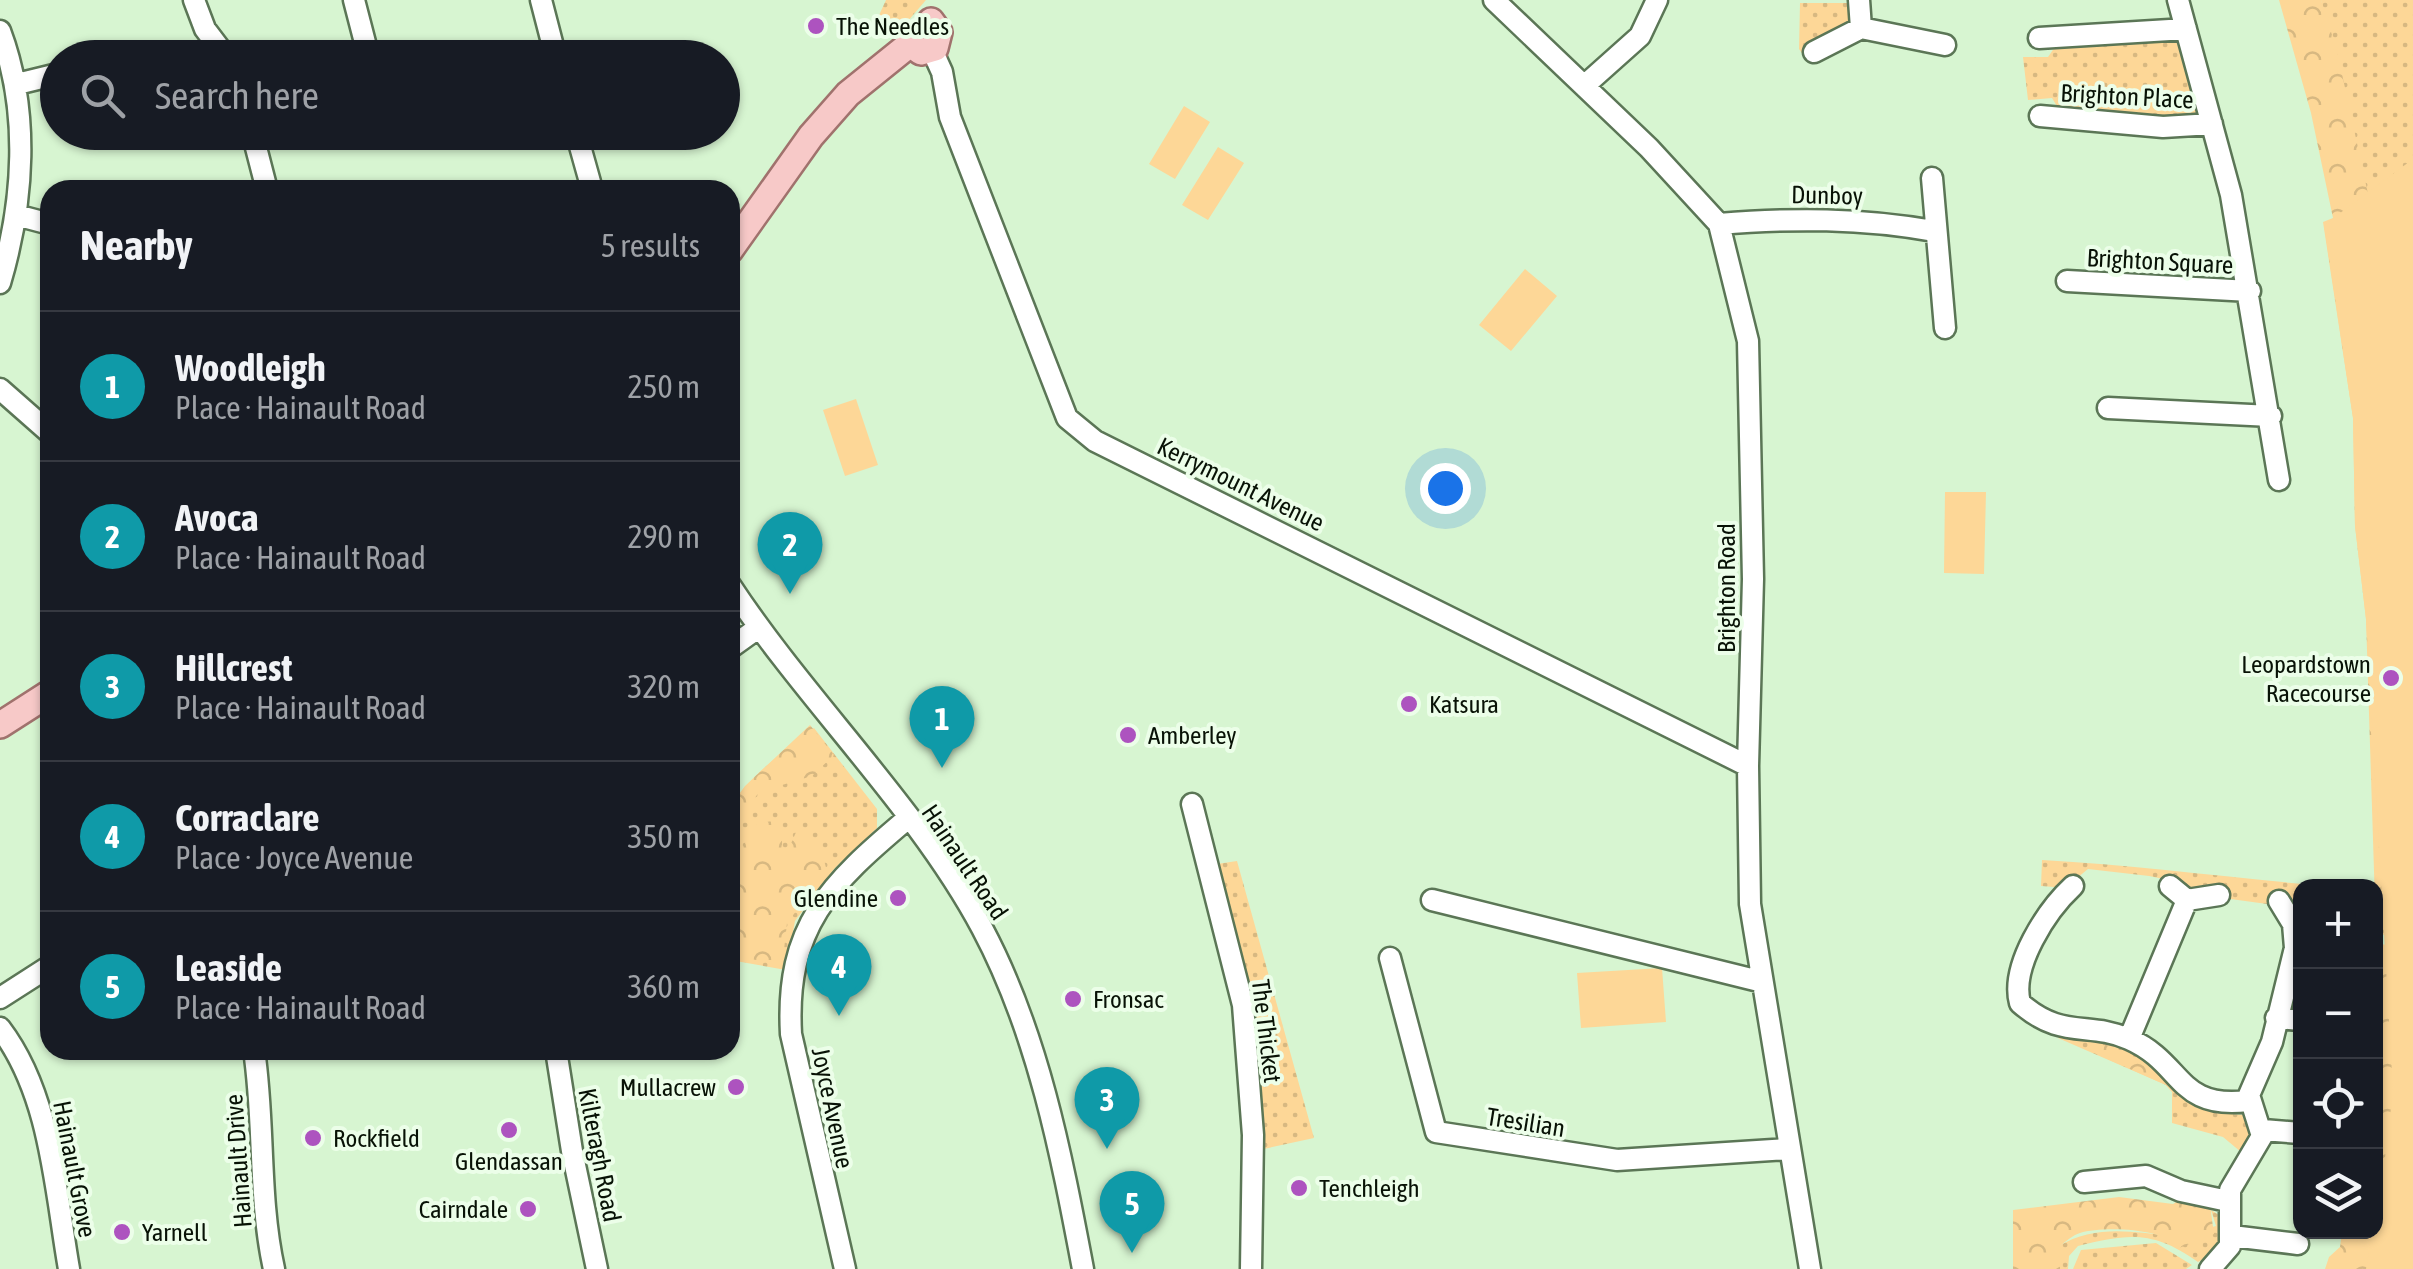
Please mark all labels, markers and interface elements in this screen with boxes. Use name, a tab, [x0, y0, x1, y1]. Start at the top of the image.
place label: The Needles	[836, 12, 949, 40]
marker: The Needles	[805, 15, 827, 37]
search box	[40, 40, 740, 150]
icon: search	[75, 68, 130, 123]
text: Search here	[155, 74, 319, 117]
street label: Brighton Place	[2060, 79, 2194, 113]
street label: Dunboy	[1791, 180, 1863, 210]
text: Nearby	[80, 221, 193, 269]
text: 5 results	[601, 227, 700, 264]
street label: Brighton Square	[2086, 243, 2234, 279]
text: Woodleigh	[175, 346, 326, 389]
text: 1	[105, 368, 120, 405]
text: 250 m	[627, 368, 700, 405]
text: Place · Hainault Road	[175, 389, 426, 426]
street label: Kerrymount Avenue	[1153, 432, 1329, 536]
your location	[1420, 463, 1471, 514]
text: Avoca	[175, 496, 259, 539]
pin: 2	[758, 512, 822, 594]
text: 2	[105, 518, 120, 555]
text: 290 m	[627, 518, 700, 555]
street label: Brighton Road	[1712, 523, 1740, 653]
text: Place · Hainault Road	[175, 539, 426, 576]
text: Hillcrest	[175, 646, 292, 689]
place label: Leopardstown Racecourse	[2241, 650, 2371, 707]
marker: Leopardstown Racecourse	[2380, 667, 2402, 689]
text: 3	[105, 668, 120, 705]
text: 320 m	[627, 668, 700, 705]
pin: 1	[910, 686, 974, 768]
text: Place · Hainault Road	[175, 689, 426, 726]
place label: Katsura	[1429, 690, 1499, 718]
marker: Katsura	[1398, 693, 1420, 715]
place label: Amberley	[1148, 721, 1237, 749]
marker: Amberley	[1117, 724, 1139, 746]
text: Corraclare	[175, 796, 320, 839]
street label: Hainault Road	[916, 799, 1014, 925]
text: 4	[105, 818, 120, 855]
text: 350 m	[627, 818, 700, 855]
text: Place · Joyce Avenue	[175, 839, 413, 876]
map controls	[2293, 879, 2383, 1239]
button: +	[2293, 879, 2383, 969]
place label: Glendine	[794, 884, 878, 912]
marker: Glendine	[887, 887, 909, 909]
pin: 4	[806, 934, 872, 1016]
text: Leaside	[175, 946, 282, 989]
text: 5	[105, 968, 120, 1005]
text: 360 m	[627, 968, 700, 1005]
button: −	[2293, 969, 2383, 1059]
street label: The Thicket	[1247, 978, 1287, 1084]
place label: Fronsac	[1093, 985, 1164, 1013]
marker: Fronsac	[1062, 988, 1084, 1010]
text: Place · Hainault Road	[175, 989, 426, 1026]
street label: Joyce Avenue	[807, 1045, 859, 1171]
button: locate	[2293, 1059, 2383, 1149]
pin: 3	[1074, 1066, 1140, 1149]
place label: Mullacrew	[620, 1073, 716, 1101]
marker: Mullacrew	[725, 1076, 747, 1098]
street label: Kilteragh Road	[573, 1086, 627, 1224]
street label: Hainault Drive	[219, 1093, 257, 1229]
street label: Hainault Grove	[48, 1098, 102, 1240]
street label: Tresilian	[1485, 1102, 1567, 1142]
marker: Glendassan	[498, 1119, 520, 1141]
place label: Rockfield	[333, 1124, 420, 1152]
marker: Rockfield	[302, 1127, 324, 1149]
place label: Glendassan	[455, 1147, 563, 1175]
button: layers	[2293, 1149, 2383, 1239]
pin: 5	[1100, 1170, 1164, 1253]
place label: Tenchleigh	[1319, 1174, 1420, 1202]
marker: Tenchleigh	[1288, 1177, 1310, 1199]
place label: Cairndale	[419, 1195, 508, 1223]
marker: Cairndale	[517, 1198, 539, 1220]
place label: Yarnell	[142, 1218, 208, 1246]
marker: Yarnell	[111, 1221, 133, 1243]

